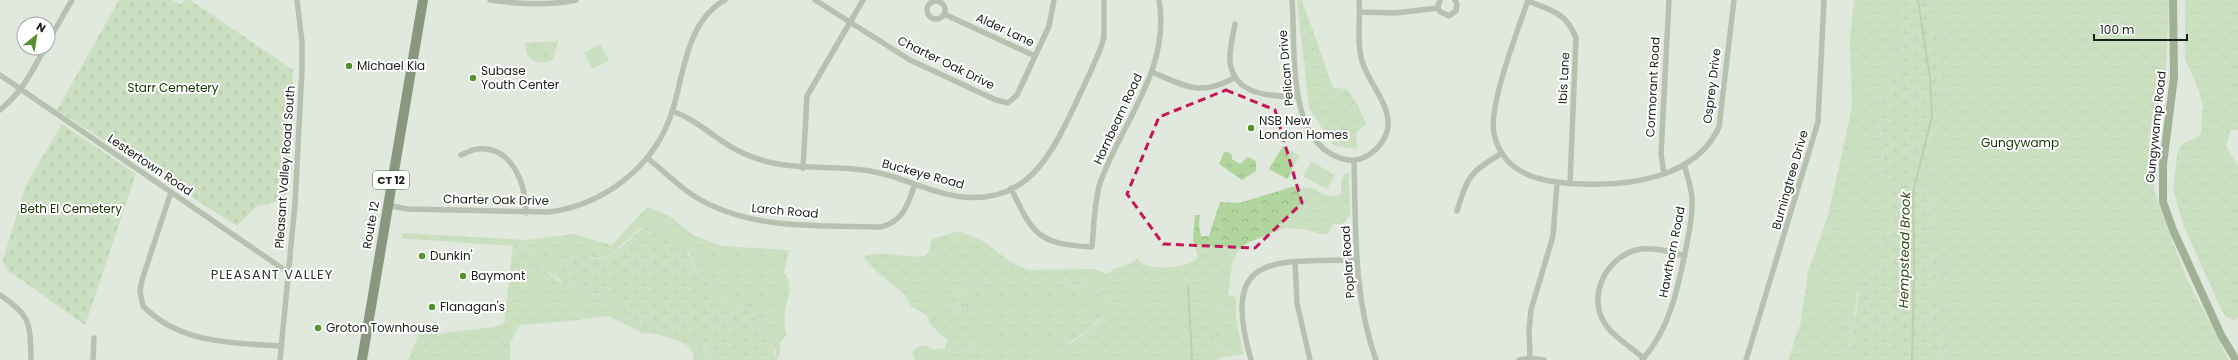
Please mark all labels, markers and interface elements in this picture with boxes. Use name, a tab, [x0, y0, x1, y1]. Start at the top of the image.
street label: Alder Lane	[973, 9, 1037, 51]
north arrow	[16, 16, 56, 56]
scale bar	[2094, 16, 2187, 42]
text: N	[33, 18, 49, 36]
text: 100 m	[2100, 21, 2134, 38]
street label: Pelican Drive	[1274, 29, 1297, 107]
street label: Charter Oak Drive	[895, 32, 998, 93]
street label: Cormorant Road	[1641, 36, 1664, 138]
street label: Osprey Drive	[1698, 47, 1725, 125]
street label: Ibis Lane	[1554, 52, 1573, 104]
place label: Michael Kia	[357, 57, 425, 74]
marker: Michael Kia	[344, 61, 354, 71]
place label: Subase Youth Center	[481, 62, 560, 93]
street label: Gungywamp Road	[2141, 70, 2170, 184]
street label: Hornbeam Road	[1089, 71, 1146, 167]
marker: Subase Youth Center	[468, 73, 478, 83]
park label: Starr Cemetery	[127, 79, 219, 96]
street label: Pleasant Valley Road South	[270, 85, 299, 249]
place label: NSB New London Homes	[1259, 112, 1348, 143]
marker: NSB New London Homes	[1246, 123, 1256, 133]
street label: Burningtree Drive	[1767, 128, 1812, 232]
street label: Lestertown Road	[104, 130, 196, 199]
park label: Gungywamp	[1981, 134, 2059, 151]
street label: Buckeye Road	[880, 154, 966, 193]
road number: CT 12	[373, 171, 409, 189]
street label: Charter Oak Drive	[443, 190, 549, 209]
water label: Hempstead Brook	[1894, 190, 1915, 308]
street label: Larch Road	[751, 199, 819, 222]
park label: Beth El Cemetery	[20, 200, 122, 217]
street label: Route 12	[358, 200, 383, 250]
street label: Hawthorn Road	[1654, 205, 1689, 299]
street label: Poplar Road	[1336, 225, 1359, 299]
place label: Dunkin'	[430, 247, 473, 264]
marker: Dunkin'	[417, 251, 427, 261]
district label: PLEASANT VALLEY	[211, 265, 333, 284]
place label: Baymont	[471, 267, 525, 284]
marker: Baymont	[458, 271, 468, 281]
place label: Flanagan's	[440, 298, 505, 315]
marker: Flanagan's	[427, 302, 437, 312]
place label: Groton Townhouse	[326, 319, 439, 336]
marker: Groton Townhouse	[313, 323, 323, 333]

